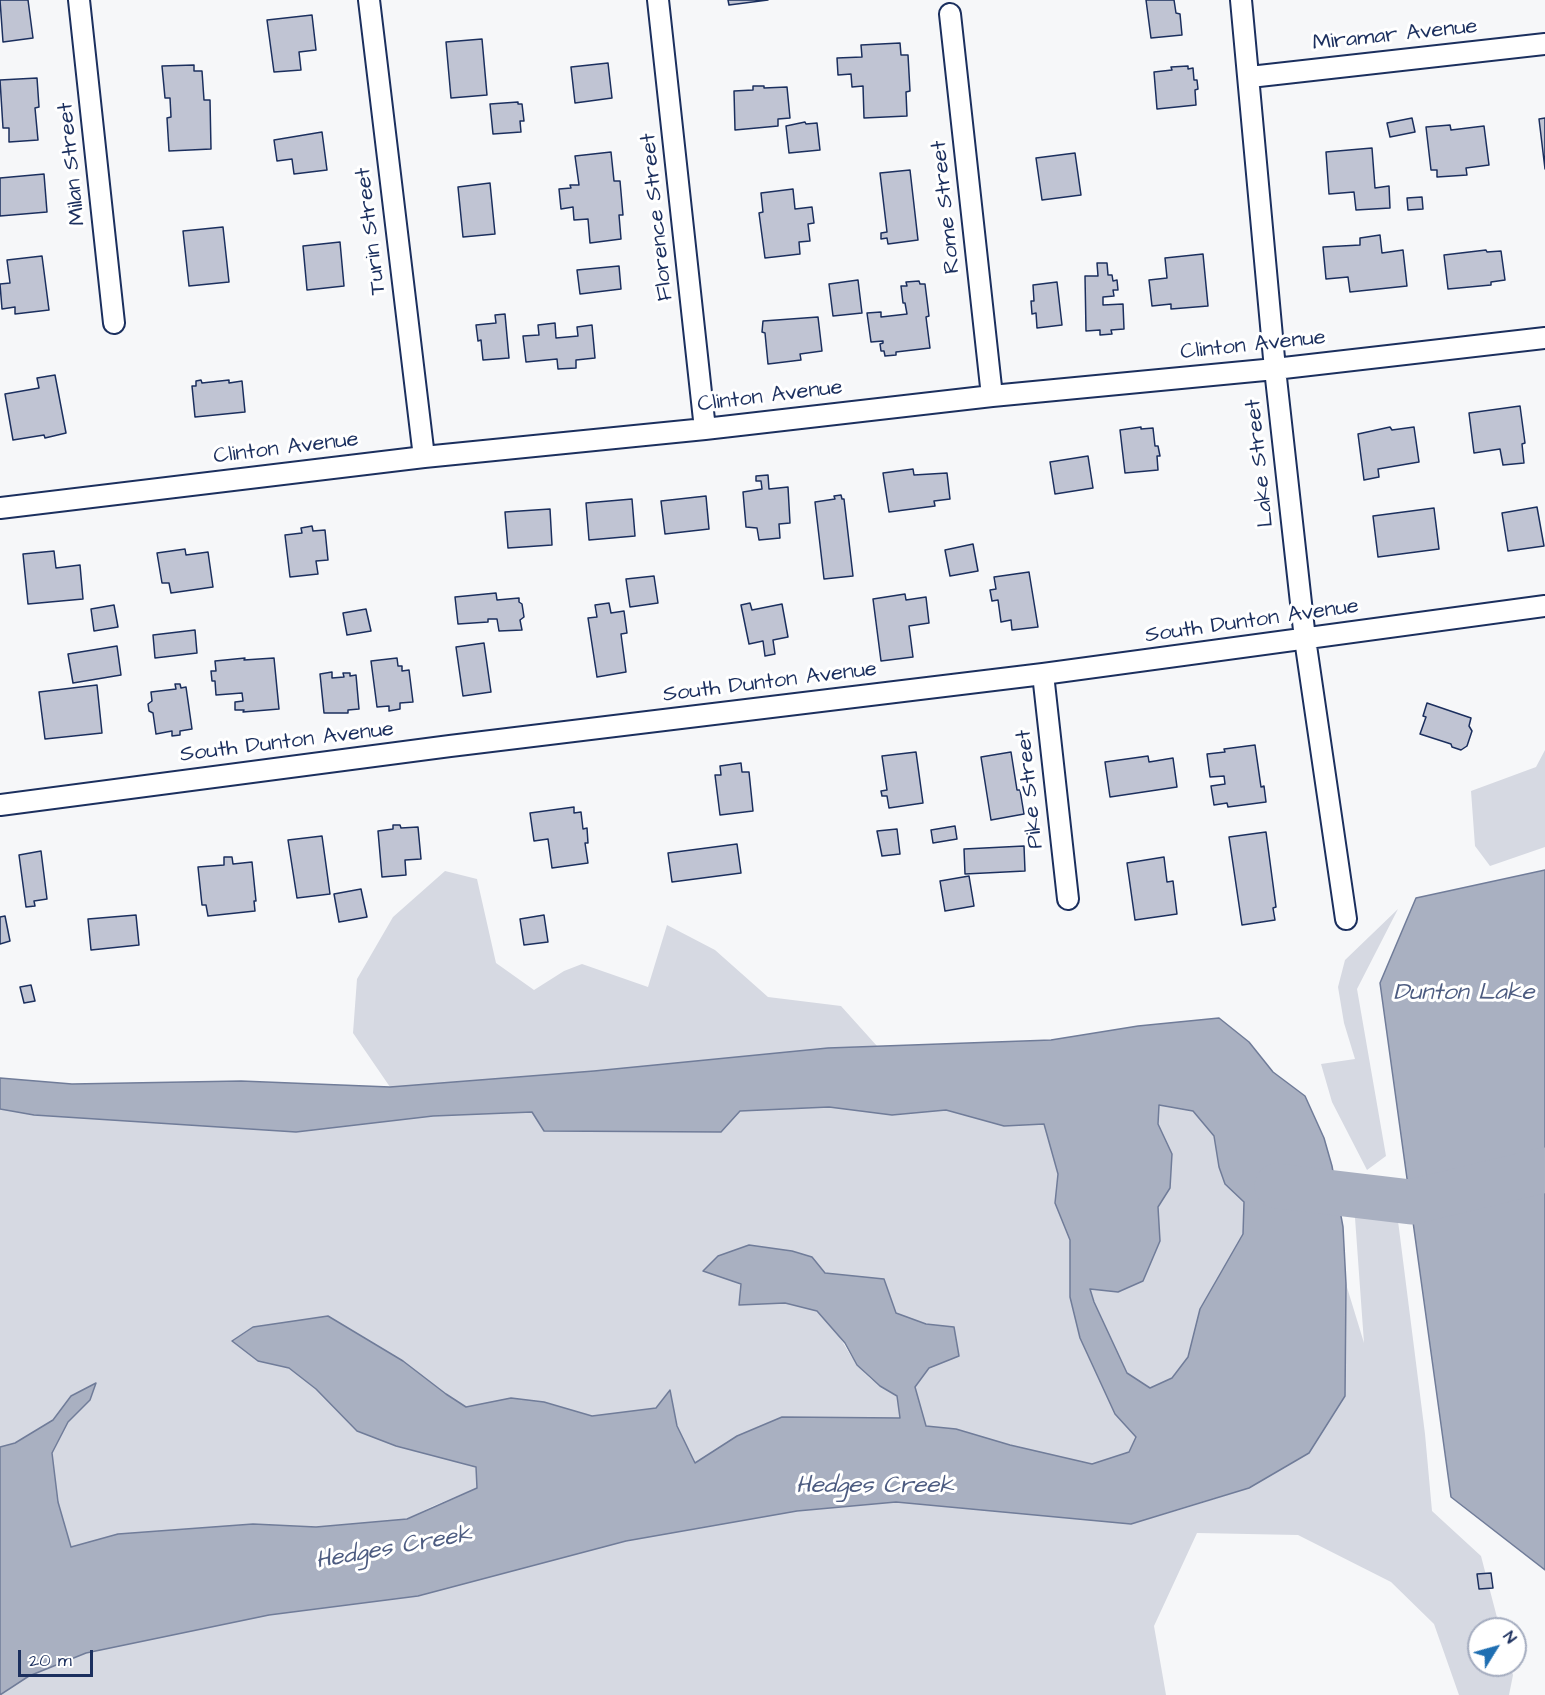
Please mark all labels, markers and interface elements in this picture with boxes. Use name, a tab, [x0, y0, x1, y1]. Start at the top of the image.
street label: Miramar Avenue	[1311, 14, 1479, 58]
street label: Milan Street	[53, 101, 93, 227]
street label: Florence Street	[636, 132, 680, 302]
street label: Rome Street	[927, 139, 967, 275]
street label: Turin Street	[351, 166, 393, 296]
street label: Clinton Avenue	[1179, 325, 1327, 367]
street label: Clinton Avenue	[696, 375, 844, 419]
street label: Lake Street	[1241, 398, 1281, 528]
street label: Clinton Avenue	[212, 427, 360, 471]
street label: South Dunton Avenue	[1144, 594, 1360, 650]
street label: South Dunton Avenue	[662, 657, 878, 709]
street label: South Dunton Avenue	[179, 717, 395, 769]
street label: Pike Street	[1012, 728, 1050, 850]
water label: Dunton Lake	[1393, 980, 1535, 1008]
water label: Hedges Creek	[796, 1473, 954, 1501]
water label: Hedges Creek	[314, 1521, 474, 1577]
north arrow	[1467, 1617, 1527, 1677]
text: N	[1498, 1627, 1522, 1648]
scale bar	[21, 1638, 96, 1676]
text: 20 m	[29, 1648, 72, 1673]

